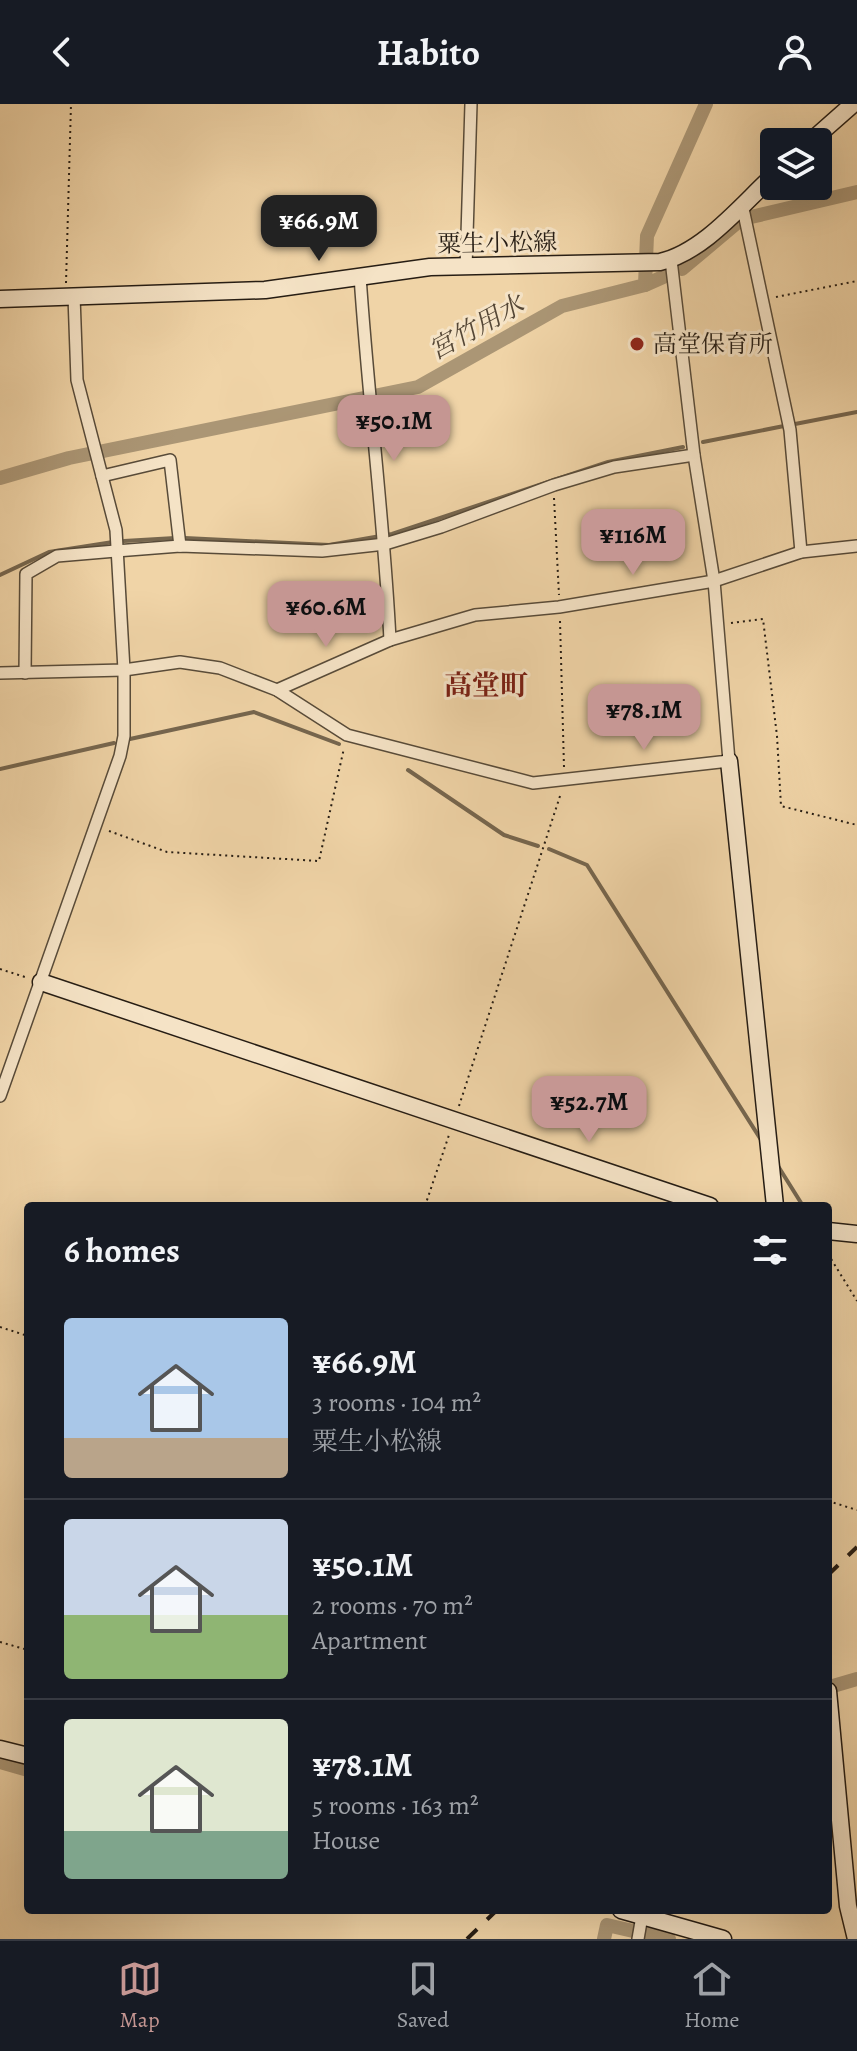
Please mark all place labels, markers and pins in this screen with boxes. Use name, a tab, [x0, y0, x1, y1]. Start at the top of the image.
pin: ¥66.9M	[254, 195, 384, 263]
place label: 高堂保育所	[653, 328, 773, 360]
marker: 高堂保育所	[628, 335, 646, 353]
pin: ¥50.1M	[329, 395, 459, 463]
pin: ¥116M	[577, 509, 689, 577]
pin: ¥60.6M	[261, 581, 391, 649]
pin: ¥78.1M	[579, 684, 709, 752]
pin: ¥52.7M	[524, 1076, 654, 1144]

